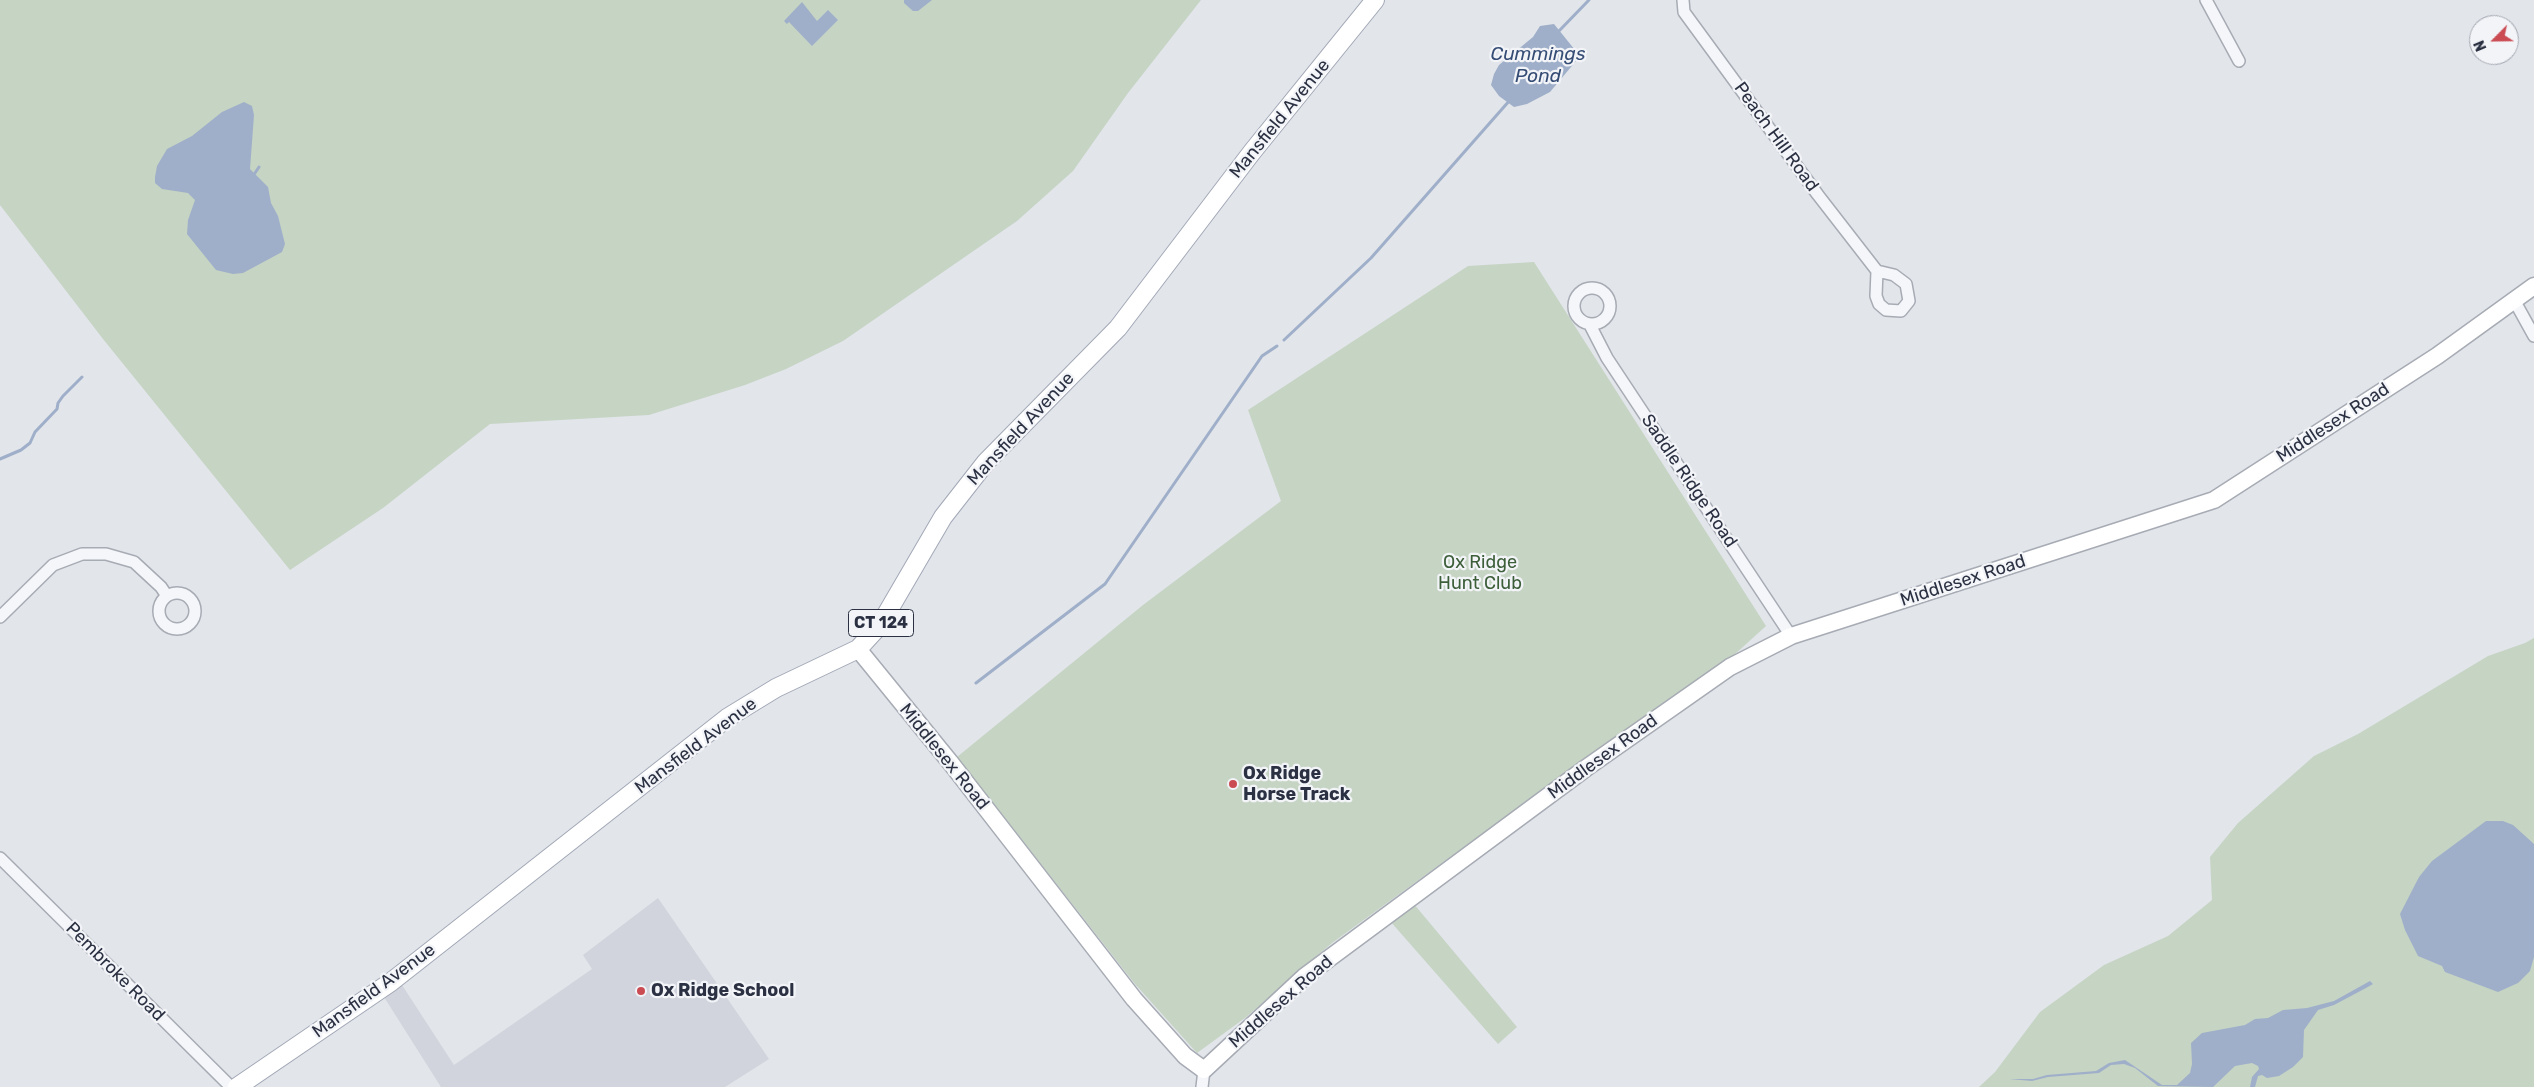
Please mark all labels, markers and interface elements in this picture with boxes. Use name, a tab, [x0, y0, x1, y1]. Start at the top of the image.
north arrow	[2469, 15, 2519, 65]
text: N	[2471, 38, 2490, 54]
water label: Cummings Pond	[1490, 44, 1586, 88]
street label: Mansfield Avenue	[1225, 55, 1335, 183]
street label: Peach Hill Road	[1729, 78, 1823, 196]
street label: Mansfield Avenue	[963, 368, 1079, 490]
street label: Middlesex Road	[2272, 378, 2394, 468]
street label: Saddle Ridge Road	[1636, 410, 1742, 552]
street label: Middlesex Road	[1898, 551, 2028, 611]
park label: Ox Ridge Hunt Club	[1438, 552, 1522, 594]
road number: CT 124	[848, 610, 914, 636]
street label: Mansfield Avenue	[631, 693, 761, 799]
street label: Middlesex Road	[895, 700, 993, 814]
street label: Middlesex Road	[1544, 710, 1662, 804]
place label: Ox Ridge Horse Track	[1243, 763, 1350, 806]
marker: Ox Ridge Horse Track	[1227, 778, 1239, 790]
street label: Pembroke Road	[61, 918, 169, 1026]
street label: Mansfield Avenue	[308, 939, 440, 1043]
street label: Middlesex Road	[1225, 951, 1337, 1053]
place label: Ox Ridge School	[651, 980, 794, 1002]
marker: Ox Ridge School	[635, 985, 647, 997]

